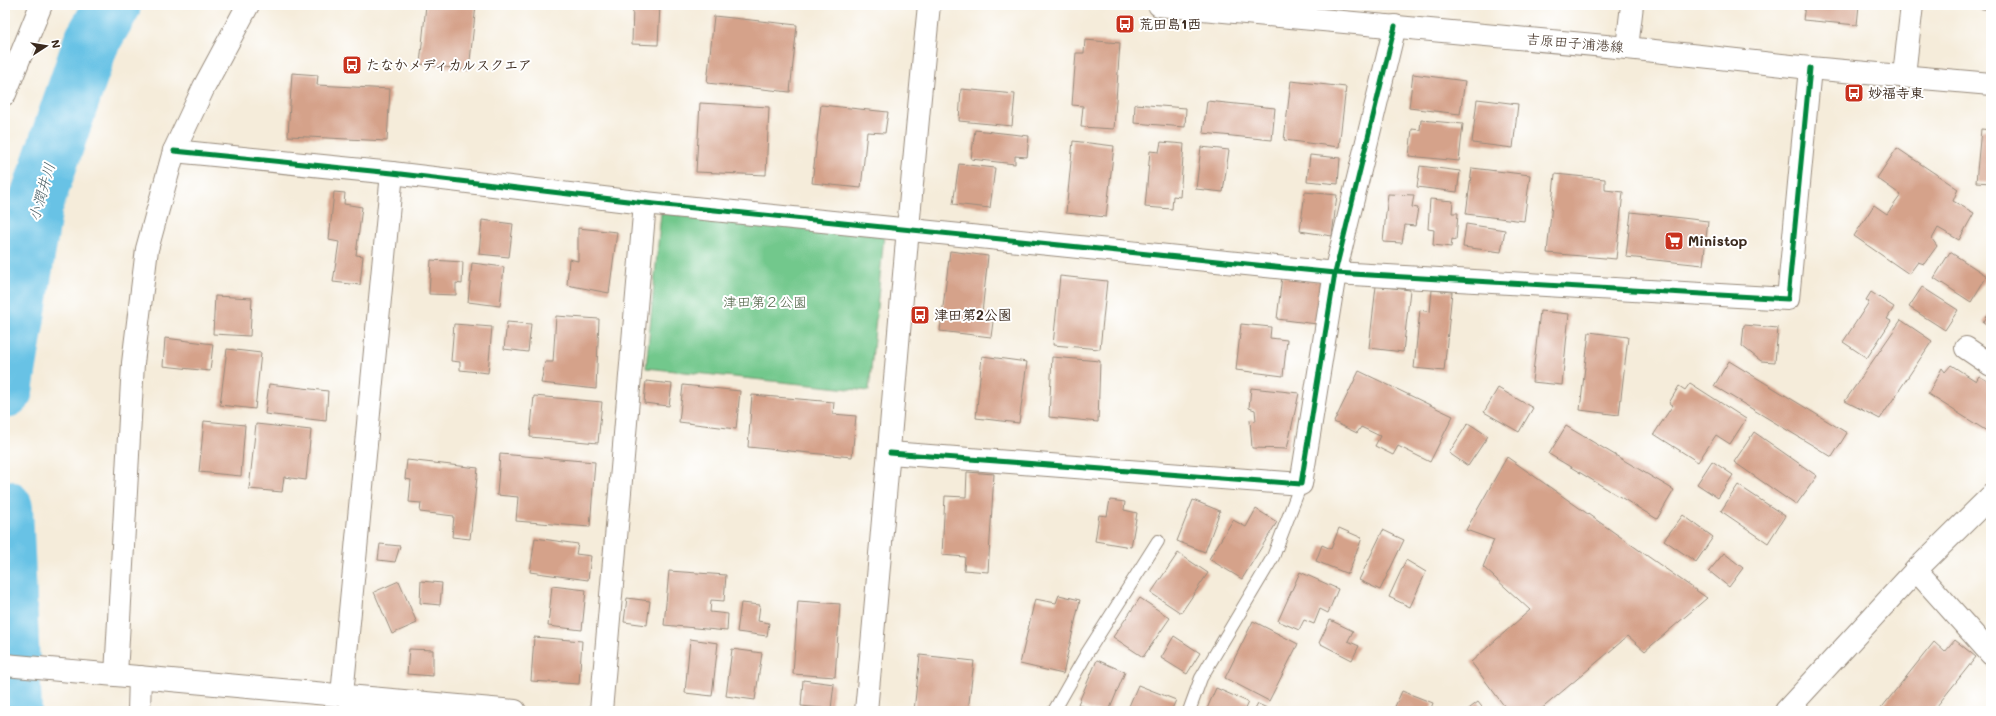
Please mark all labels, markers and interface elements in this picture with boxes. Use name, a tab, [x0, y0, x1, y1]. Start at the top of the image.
bus stop icon: 荒田島1西	[1114, 13, 1136, 35]
place label: 荒田島1西	[1139, 14, 1201, 33]
north arrow	[26, 26, 66, 66]
street label: 吉原田子浦港線	[1525, 29, 1625, 56]
text: N	[48, 38, 64, 49]
bus stop icon: たなかメディカルスクエア	[341, 54, 363, 76]
place label: たなかメディカルスクエア	[366, 55, 532, 74]
bus stop icon: 妙福寺東	[1843, 82, 1865, 104]
place label: 妙福寺東	[1868, 83, 1924, 102]
water label: 小潤井川	[23, 160, 59, 223]
supermarket icon: Ministop	[1663, 230, 1685, 252]
place label: Ministop	[1688, 231, 1748, 250]
park label: 津田第２公園	[723, 292, 807, 311]
bus stop icon: 津田第2公園	[909, 304, 931, 326]
place label: 津田第2公園	[934, 305, 1012, 324]

